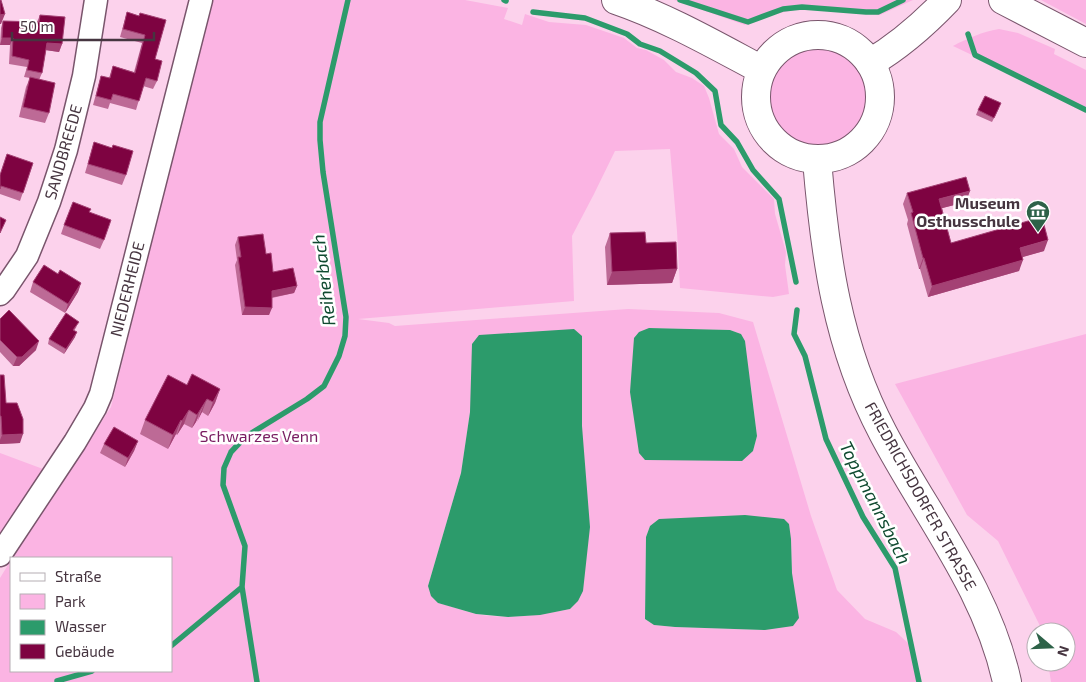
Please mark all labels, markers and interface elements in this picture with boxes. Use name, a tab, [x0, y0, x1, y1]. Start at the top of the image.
scale bar	[12, 10, 155, 42]
text: 50 m	[20, 17, 54, 35]
street label: SANDBREEDE	[40, 102, 85, 202]
place label: Museum Osthusschule	[916, 193, 1020, 230]
museum icon: Museum Osthusschule	[1025, 199, 1051, 233]
water label: Reiherbach	[306, 233, 340, 327]
street label: NIEDERHEIDE	[106, 239, 148, 338]
street label: FRIEDRICHSDORFER STRASSE	[862, 398, 981, 593]
park label: Schwarzes Venn	[200, 426, 318, 445]
water label: Toppmannsbach	[835, 437, 916, 568]
legend	[10, 557, 172, 672]
text: Straße	[55, 567, 101, 585]
text: Park	[55, 592, 86, 610]
text: Wasser	[55, 617, 107, 635]
north arrow	[1026, 622, 1076, 672]
text: Gebäude	[55, 642, 114, 660]
text: N	[1054, 644, 1073, 659]

